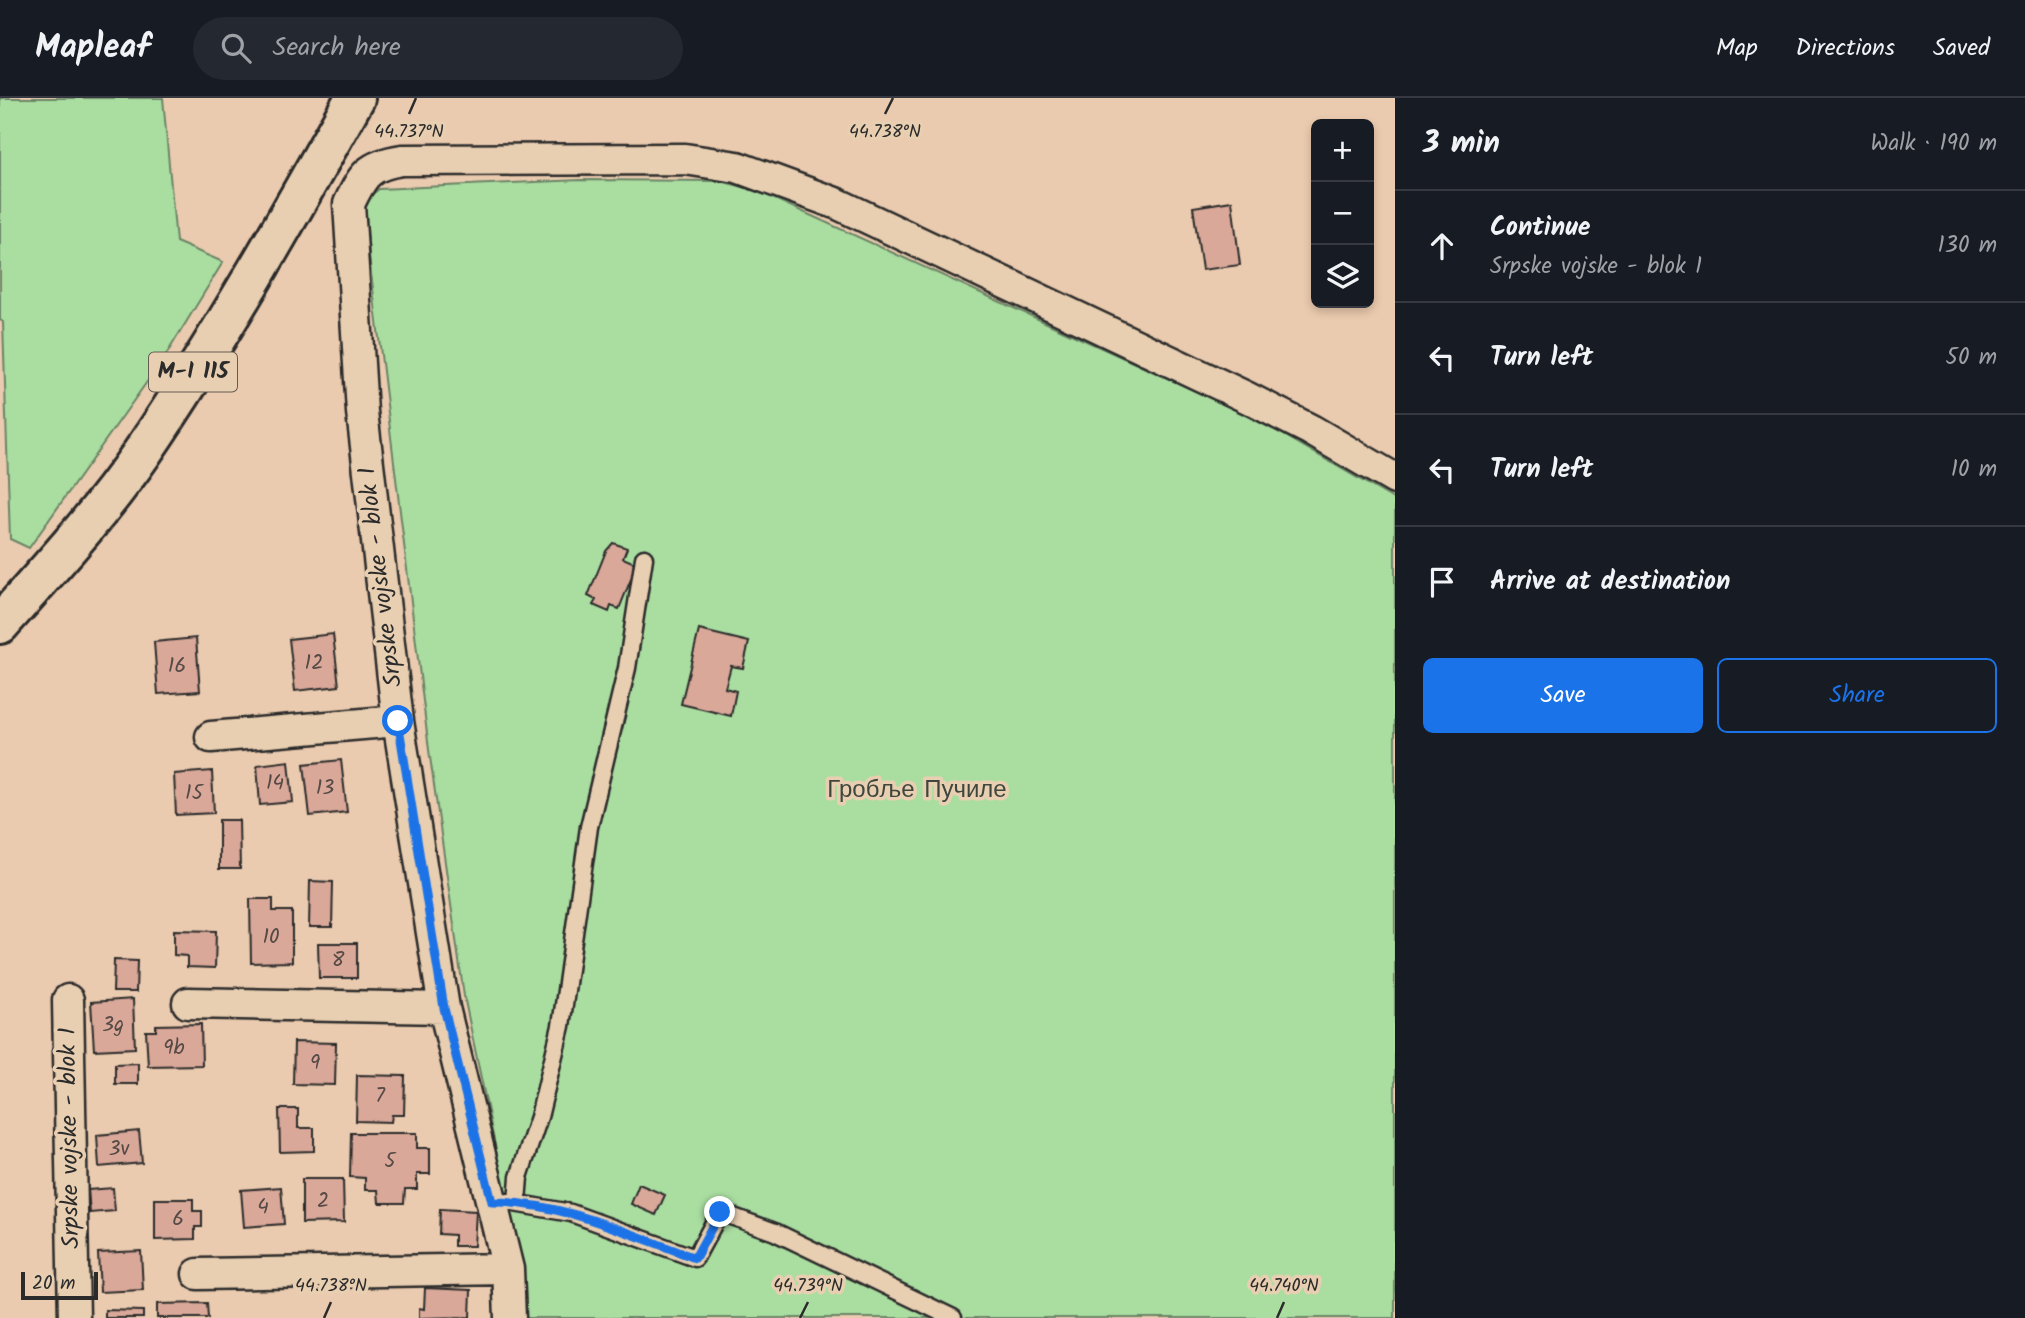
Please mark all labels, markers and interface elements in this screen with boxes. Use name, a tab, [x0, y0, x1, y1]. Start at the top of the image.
search box	[193, 17, 683, 80]
text: Mapleaf	[35, 22, 151, 75]
text: Search here	[273, 27, 401, 69]
icon: search	[217, 29, 255, 67]
text: Map	[1716, 29, 1758, 68]
text: Directions	[1796, 29, 1895, 68]
text: Saved	[1933, 29, 1990, 68]
text: 44.737°N	[374, 118, 444, 147]
text: 44.738°N	[849, 118, 921, 147]
map controls	[1311, 119, 1374, 308]
button: +	[1311, 119, 1374, 182]
text: 3 min	[1423, 120, 1500, 168]
text: Walk · 190 m	[1870, 126, 1997, 162]
button: −	[1311, 182, 1374, 245]
text: Continue	[1490, 207, 1591, 249]
icon: ahead	[1423, 227, 1461, 265]
text: 130 m	[1938, 228, 1997, 264]
button: layers	[1311, 245, 1374, 308]
text: Srpske vojske - blok 1	[1490, 249, 1702, 285]
text: Turn left	[1490, 337, 1593, 379]
icon: left	[1423, 339, 1461, 377]
text: 50 m	[1946, 340, 1997, 376]
road number: M-I 115	[149, 353, 237, 392]
text: Turn left	[1490, 449, 1593, 491]
icon: left	[1423, 451, 1461, 489]
text: 10 m	[1951, 452, 1997, 488]
street label: Srpske vojske - blok 1	[348, 465, 414, 689]
text: Arrive at destination	[1490, 561, 1730, 603]
icon: arrive	[1423, 563, 1461, 601]
house number: 12	[305, 647, 323, 680]
house number: 16	[168, 650, 186, 683]
button: Save	[1423, 658, 1703, 733]
button: Share	[1717, 658, 1997, 733]
route start	[382, 705, 413, 736]
house number: 14	[266, 767, 284, 800]
park label: Гробље Пучиле	[827, 771, 1007, 810]
house number: 13	[316, 772, 334, 805]
house number: 15	[185, 777, 205, 810]
house number: 10	[262, 921, 280, 954]
house number: 8	[332, 944, 345, 977]
house number: 3g	[102, 1009, 124, 1042]
street label: Srpske vojske - blok 1	[49, 1027, 91, 1249]
house number: 9b	[163, 1032, 185, 1065]
house number: 9	[310, 1047, 320, 1080]
house number: 7	[375, 1080, 386, 1113]
house number: 3v	[109, 1133, 130, 1166]
house number: 5	[384, 1145, 397, 1178]
house number: 2	[317, 1185, 329, 1218]
house number: 4	[257, 1191, 269, 1224]
route end	[704, 1196, 735, 1227]
house number: 6	[172, 1203, 184, 1236]
scale bar	[21, 1269, 98, 1301]
text: 20 m	[32, 1269, 75, 1299]
text: 44.738°N	[295, 1272, 367, 1301]
text: 44.739°N	[773, 1272, 843, 1301]
text: 44.740°N	[1249, 1272, 1319, 1301]

